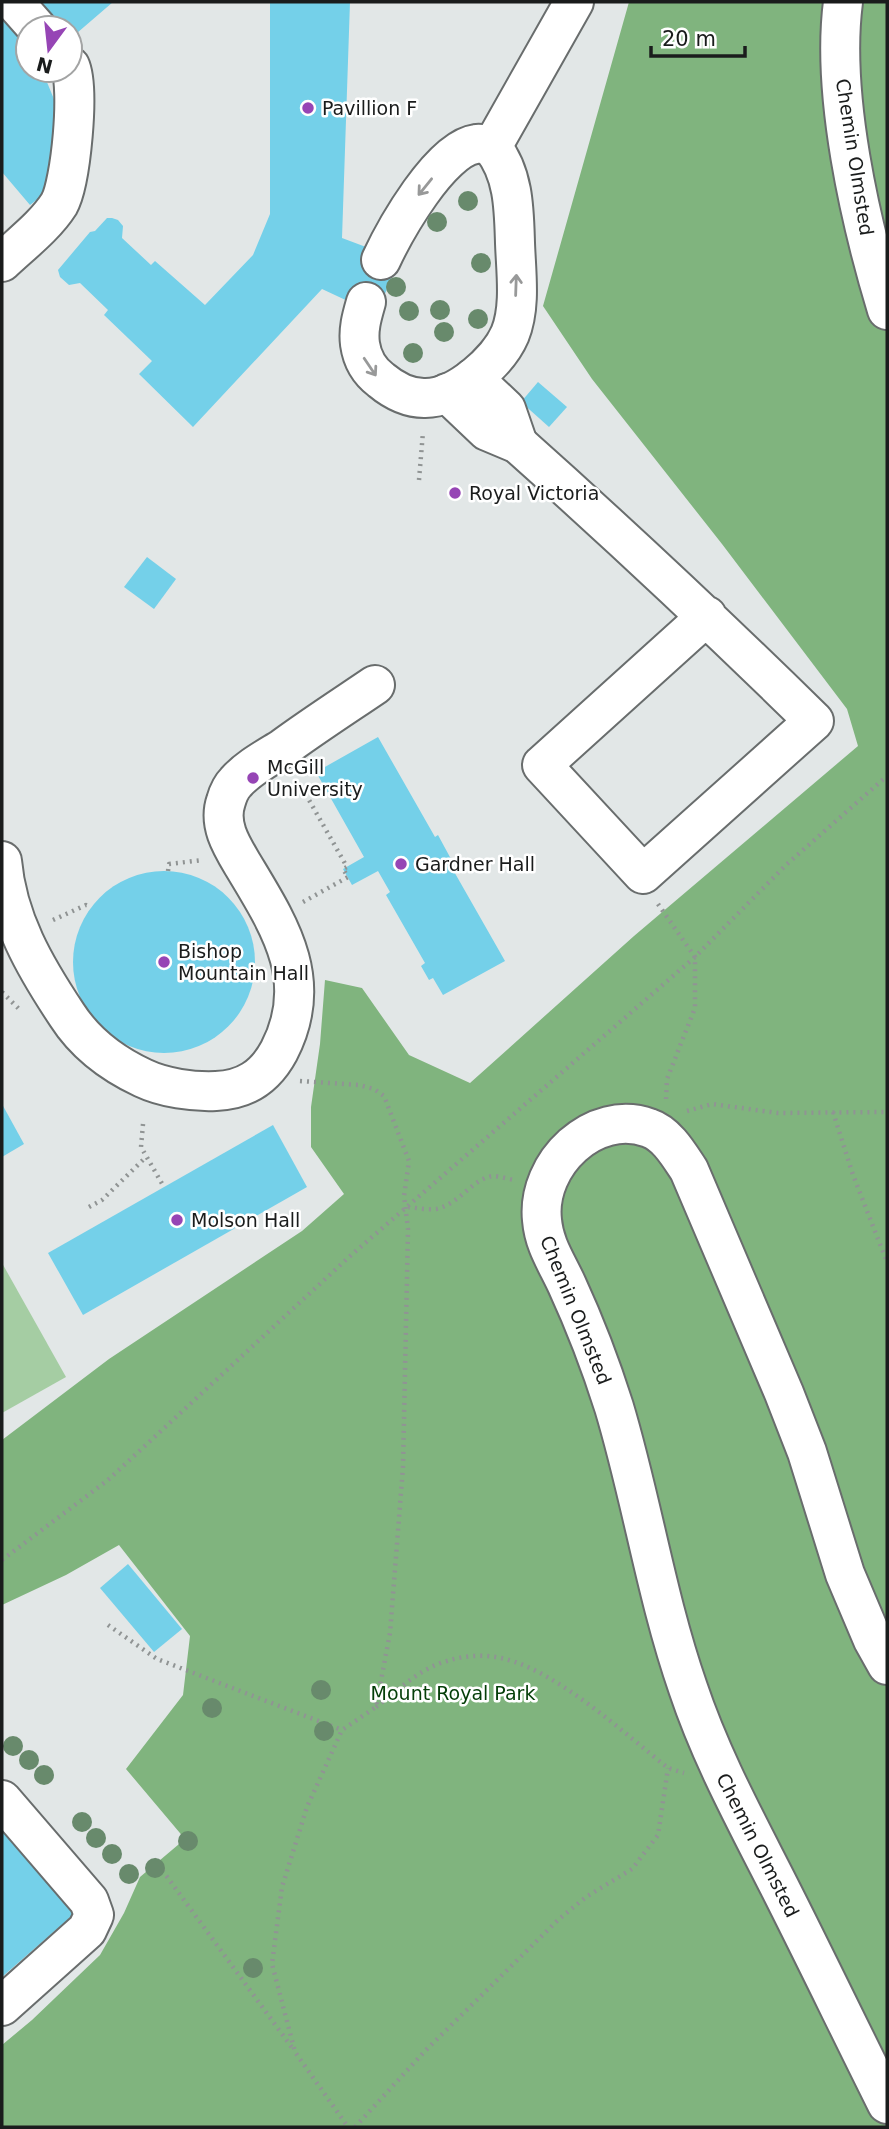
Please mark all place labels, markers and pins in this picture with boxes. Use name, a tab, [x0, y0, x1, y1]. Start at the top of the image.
place label: Pavillion F	[322, 97, 417, 119]
marker: Pavillion F	[300, 100, 316, 116]
place label: Royal Victoria	[469, 482, 599, 504]
marker: Royal Victoria	[447, 485, 463, 501]
place label: McGill University	[267, 756, 363, 800]
marker: McGill University	[245, 770, 261, 786]
place label: Gardner Hall	[415, 853, 535, 875]
marker: Gardner Hall	[393, 856, 409, 872]
place label: Bishop Mountain Hall	[178, 940, 309, 984]
marker: Bishop Mountain Hall	[156, 954, 172, 970]
place label: Molson Hall	[191, 1209, 300, 1231]
marker: Molson Hall	[169, 1212, 185, 1228]

